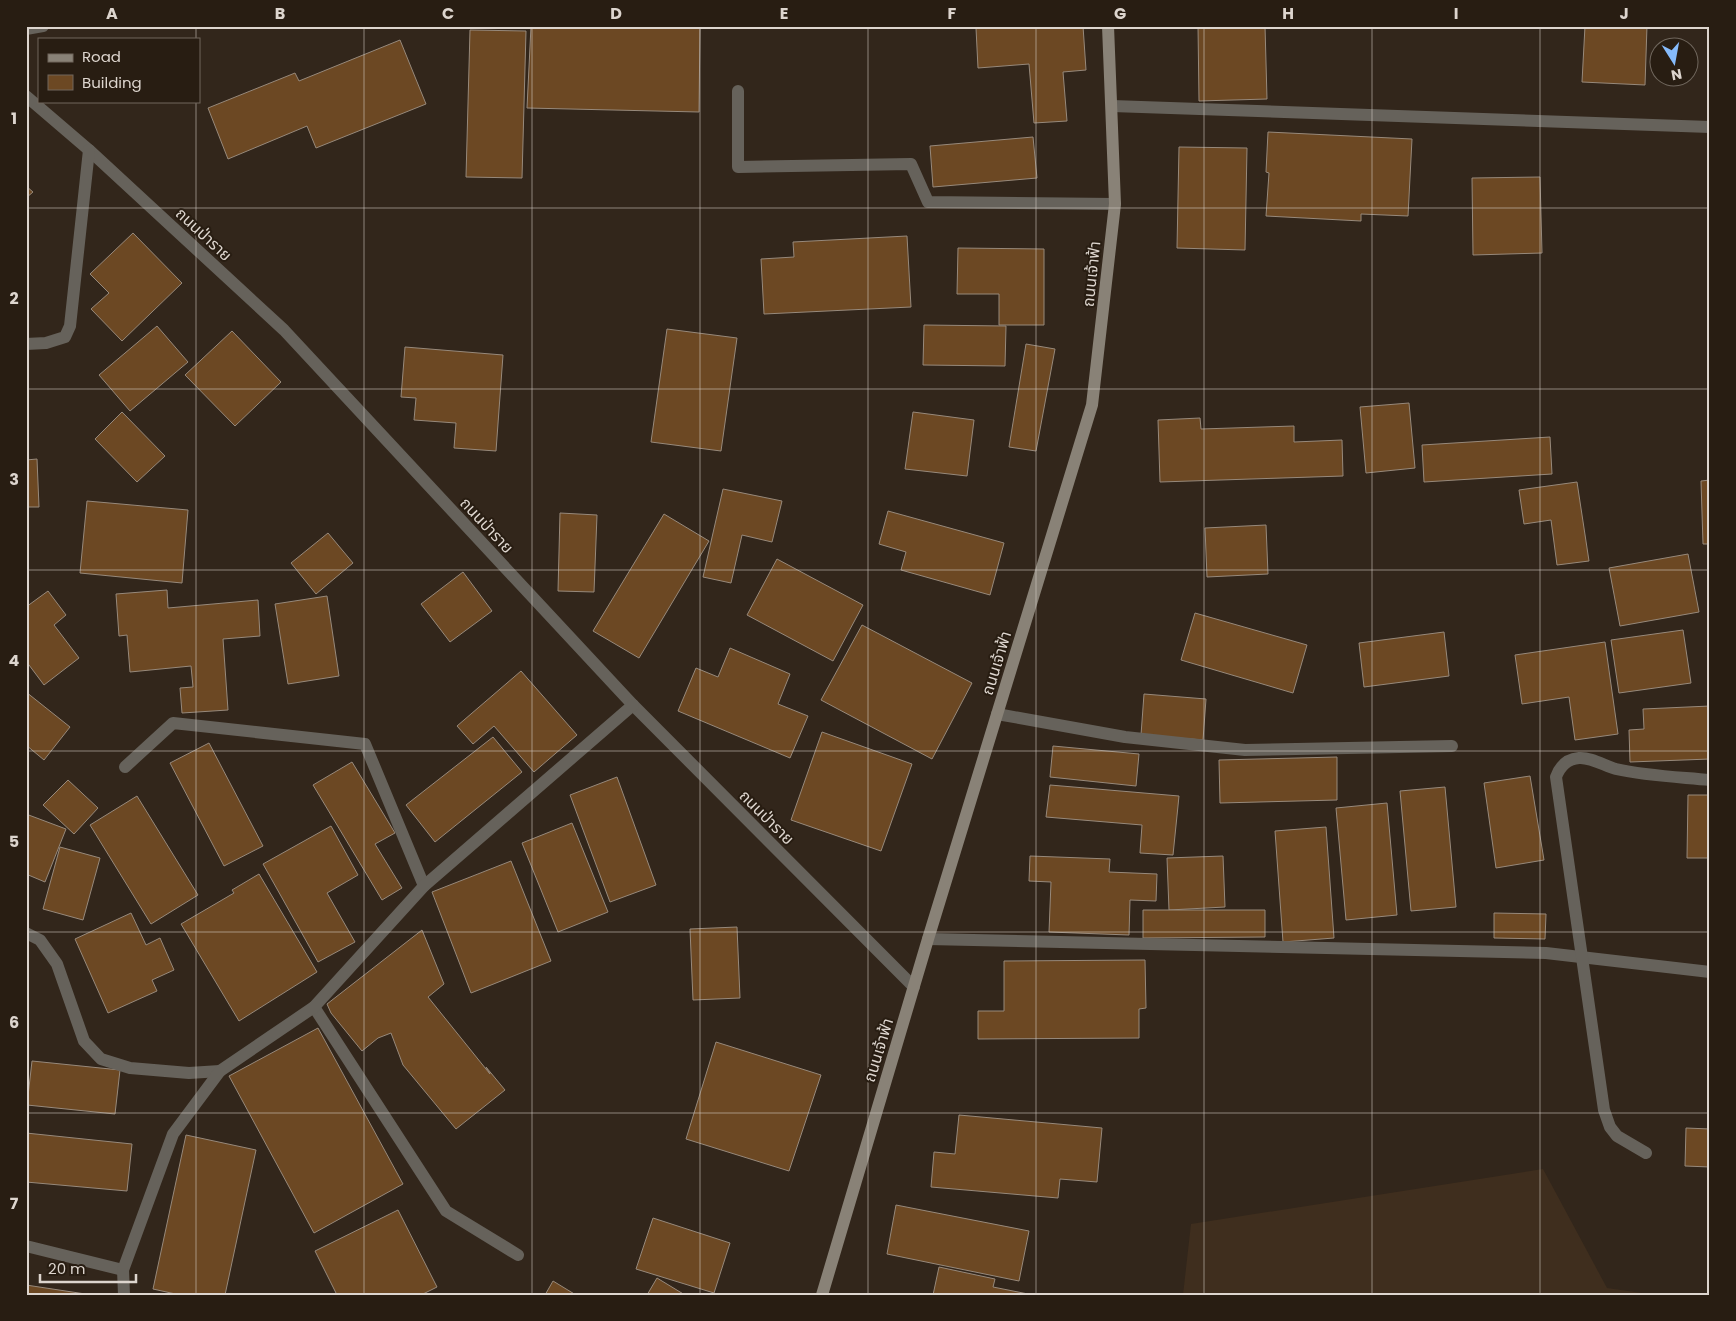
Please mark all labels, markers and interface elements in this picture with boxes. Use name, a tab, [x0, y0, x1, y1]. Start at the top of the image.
text: A	[106, 2, 118, 25]
text: B	[275, 2, 285, 25]
text: C	[442, 2, 454, 25]
text: D	[610, 2, 622, 25]
text: E	[780, 2, 788, 25]
text: F	[948, 2, 957, 25]
text: G	[1114, 2, 1126, 25]
text: H	[1282, 2, 1294, 25]
text: I	[1454, 2, 1458, 25]
text: J	[1619, 2, 1629, 25]
legend	[38, 38, 200, 102]
north arrow	[1648, 38, 1698, 88]
text: Road	[82, 46, 121, 67]
text: N	[1669, 64, 1684, 86]
text: Building	[82, 72, 142, 93]
text: 1	[11, 107, 17, 130]
street label: ถนนป่าราย	[170, 202, 237, 266]
street label: ถนนเจ้าฟ้า	[1077, 240, 1106, 308]
text: 2	[9, 287, 19, 310]
text: 3	[9, 468, 19, 491]
street label: ถนนป่าราย	[455, 492, 519, 559]
street label: ถนนเจ้าฟ้า	[976, 628, 1017, 698]
text: 4	[9, 649, 20, 672]
street label: ถนนป่าราย	[734, 785, 799, 850]
text: 5	[9, 830, 19, 853]
text: 6	[9, 1011, 19, 1034]
street label: ถนนเจ้าฟ้า	[858, 1015, 899, 1085]
text: 7	[10, 1192, 19, 1215]
scale bar	[40, 1251, 136, 1283]
text: 20 m	[48, 1258, 86, 1279]

